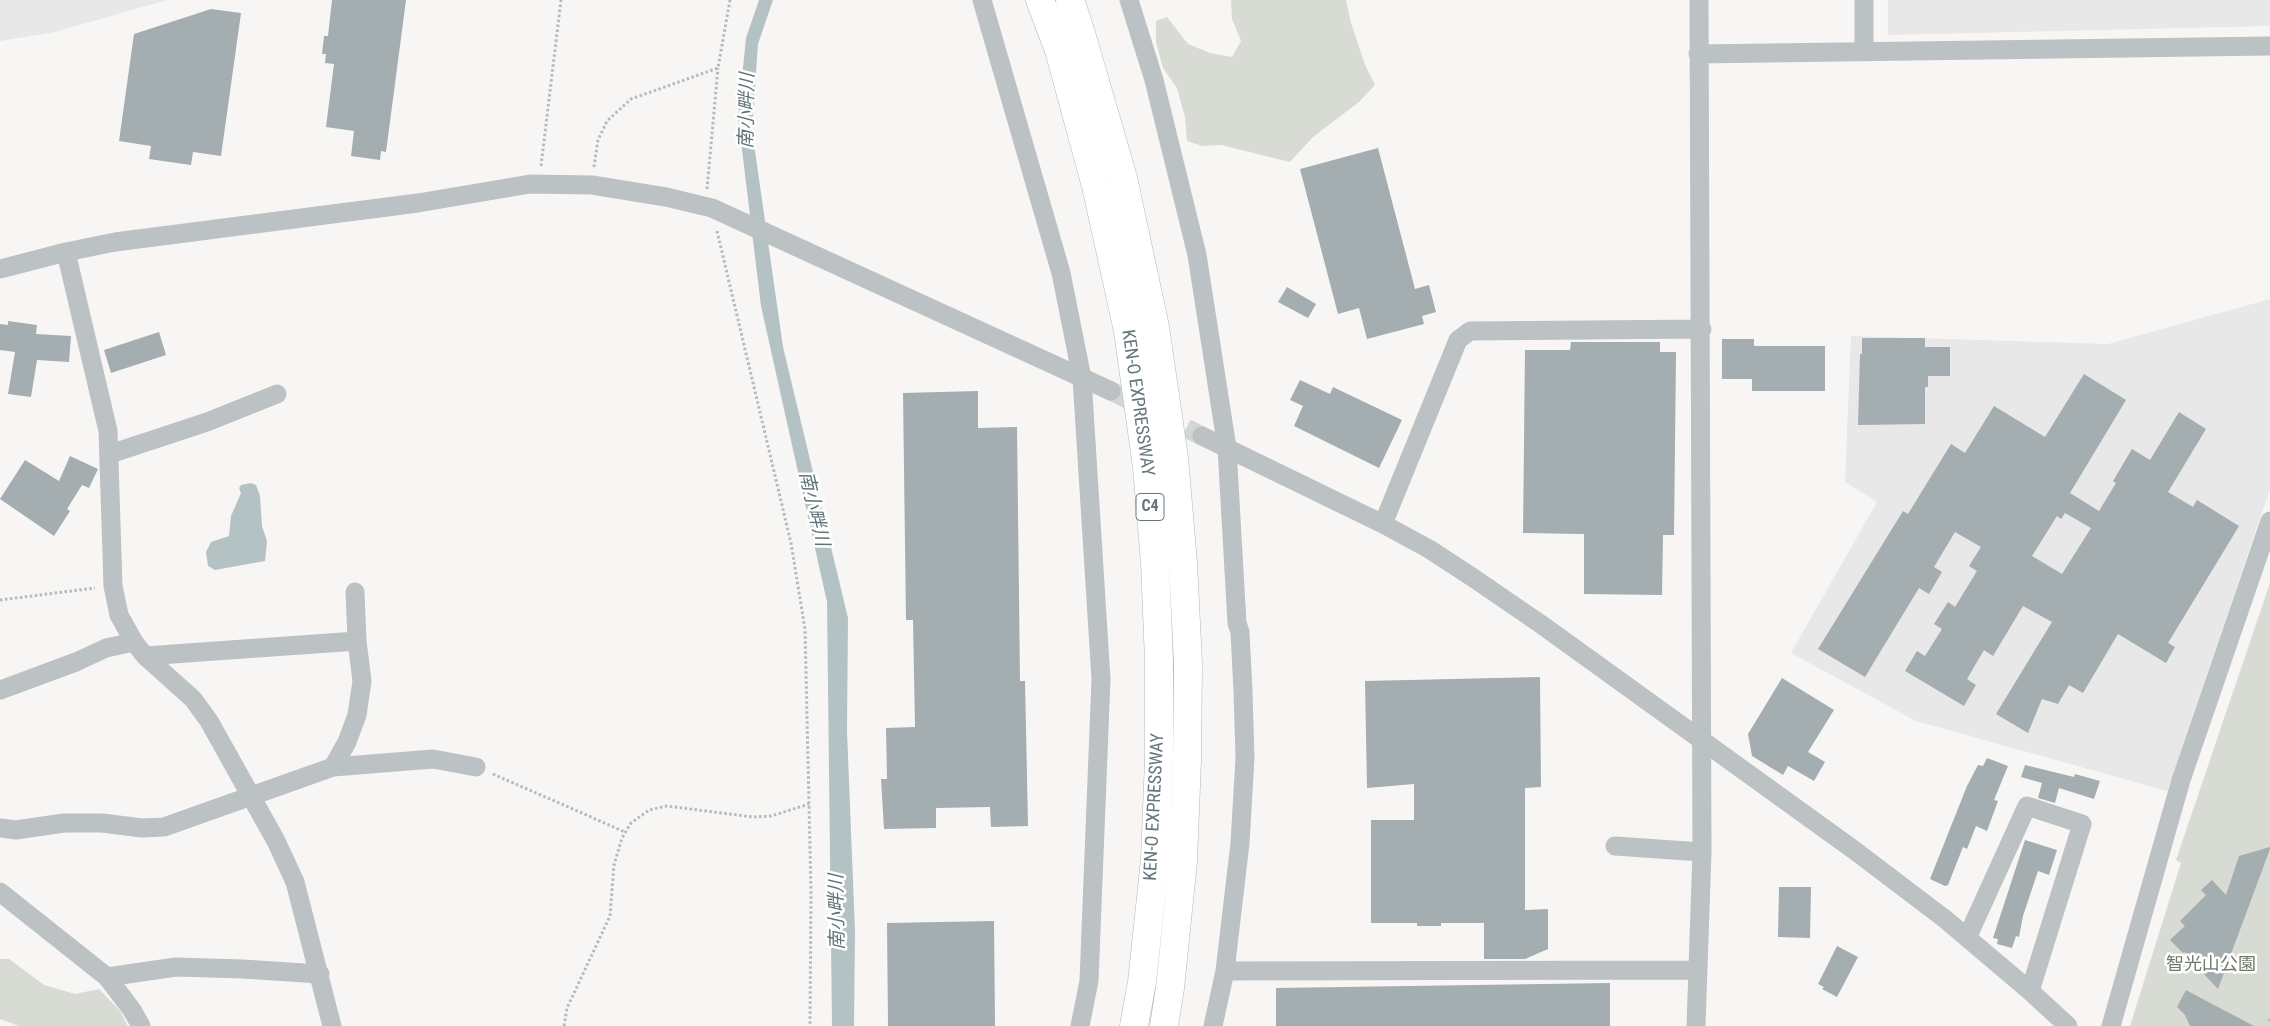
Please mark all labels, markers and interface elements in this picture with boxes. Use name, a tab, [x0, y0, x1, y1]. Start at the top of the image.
water label: 南小畔川	[736, 73, 760, 149]
street label: KEN-O EXPRESSWAY	[1116, 328, 1158, 478]
water label: 南小畔川	[793, 469, 833, 549]
road number: C4	[1136, 494, 1164, 520]
street label: KEN-O EXPRESSWAY	[1140, 733, 1170, 881]
water label: 南小畔川	[826, 874, 850, 950]
park label: 智光山公園	[2166, 954, 2256, 976]

